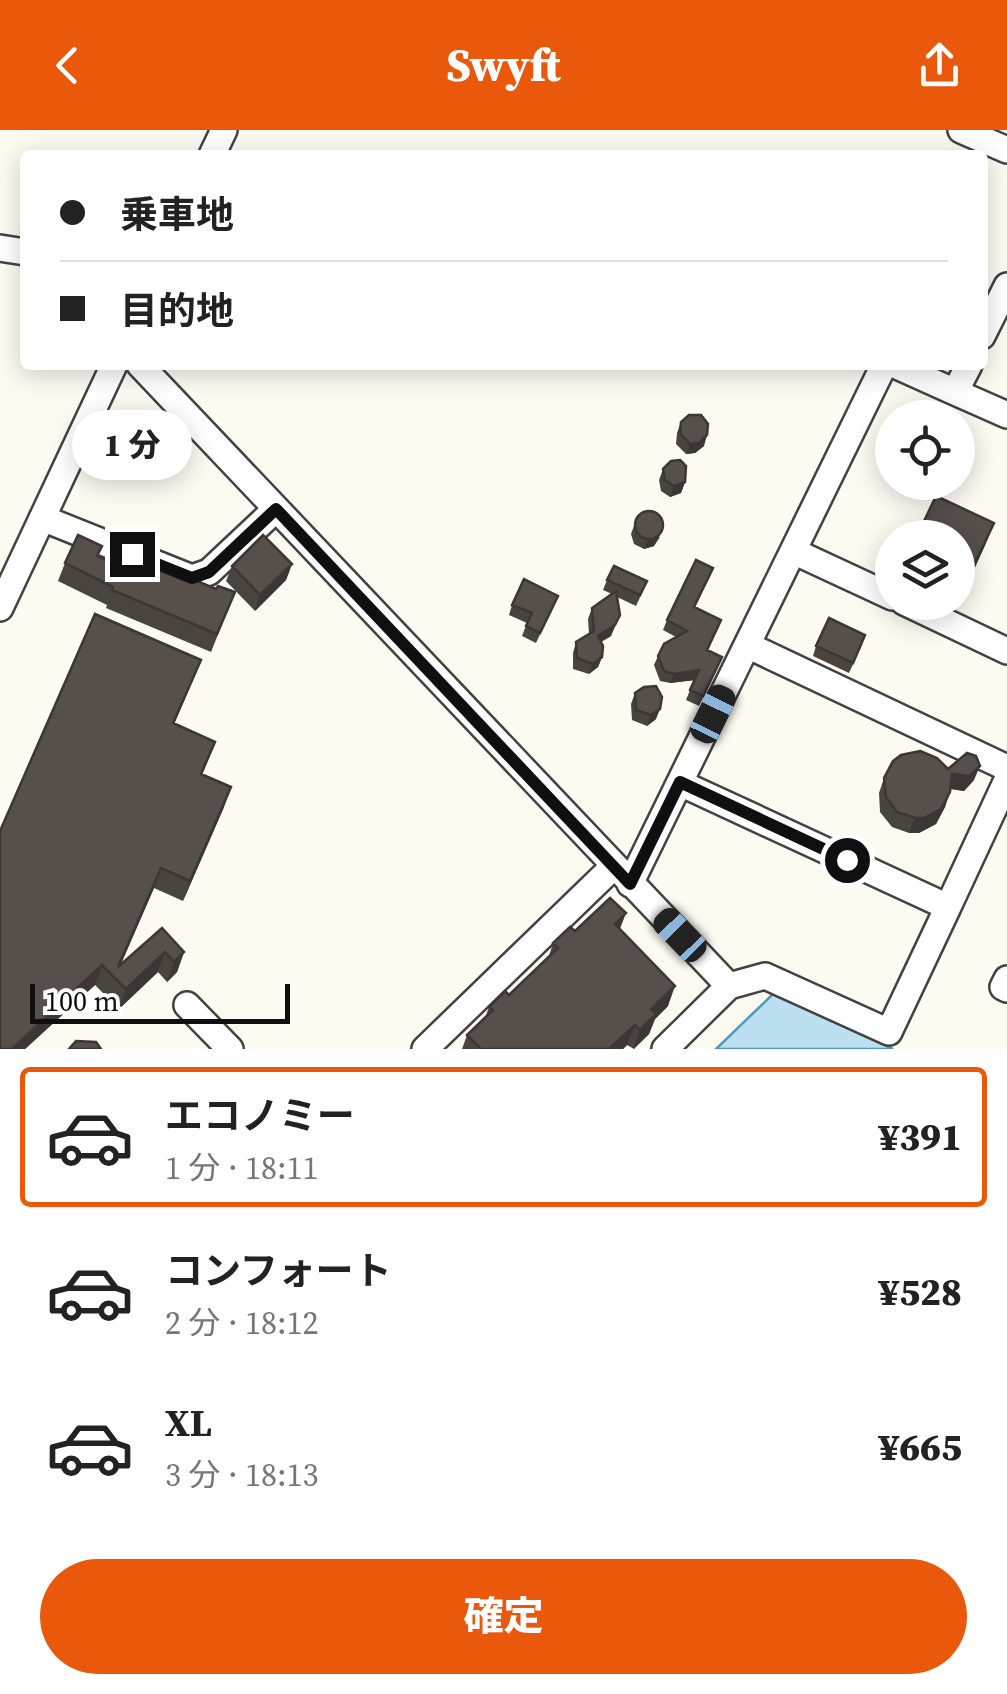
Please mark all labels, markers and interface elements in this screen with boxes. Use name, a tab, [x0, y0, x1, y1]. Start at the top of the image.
text: Swyft	[446, 34, 561, 96]
icon: back	[40, 38, 95, 93]
icon: share	[912, 38, 967, 93]
text: 乗車地	[120, 189, 234, 241]
text: 目的地	[120, 285, 234, 337]
map controls	[875, 400, 975, 620]
button: locate	[875, 400, 975, 500]
callout: 1 分	[72, 409, 192, 479]
text: 1 分	[104, 423, 160, 467]
button: layers	[875, 520, 975, 620]
route end	[110, 532, 155, 577]
car	[686, 680, 740, 748]
route start	[825, 838, 870, 883]
car	[648, 903, 712, 967]
scale bar	[30, 979, 290, 1024]
text: 100 m	[45, 982, 119, 1020]
text: エコノミー	[165, 1090, 355, 1142]
icon: car	[45, 1092, 135, 1182]
text: ¥391	[878, 1111, 962, 1163]
text: 1 分 · 18:11	[165, 1146, 319, 1190]
text: コンフォート	[165, 1245, 392, 1297]
icon: car	[45, 1247, 135, 1337]
text: ¥528	[878, 1266, 962, 1318]
text: 2 分 · 18:12	[165, 1301, 319, 1345]
text: XL	[165, 1397, 212, 1449]
icon: car	[45, 1402, 135, 1492]
text: ¥665	[878, 1421, 962, 1473]
text: 3 分 · 18:13	[165, 1453, 319, 1497]
button: 確定	[40, 1559, 967, 1674]

